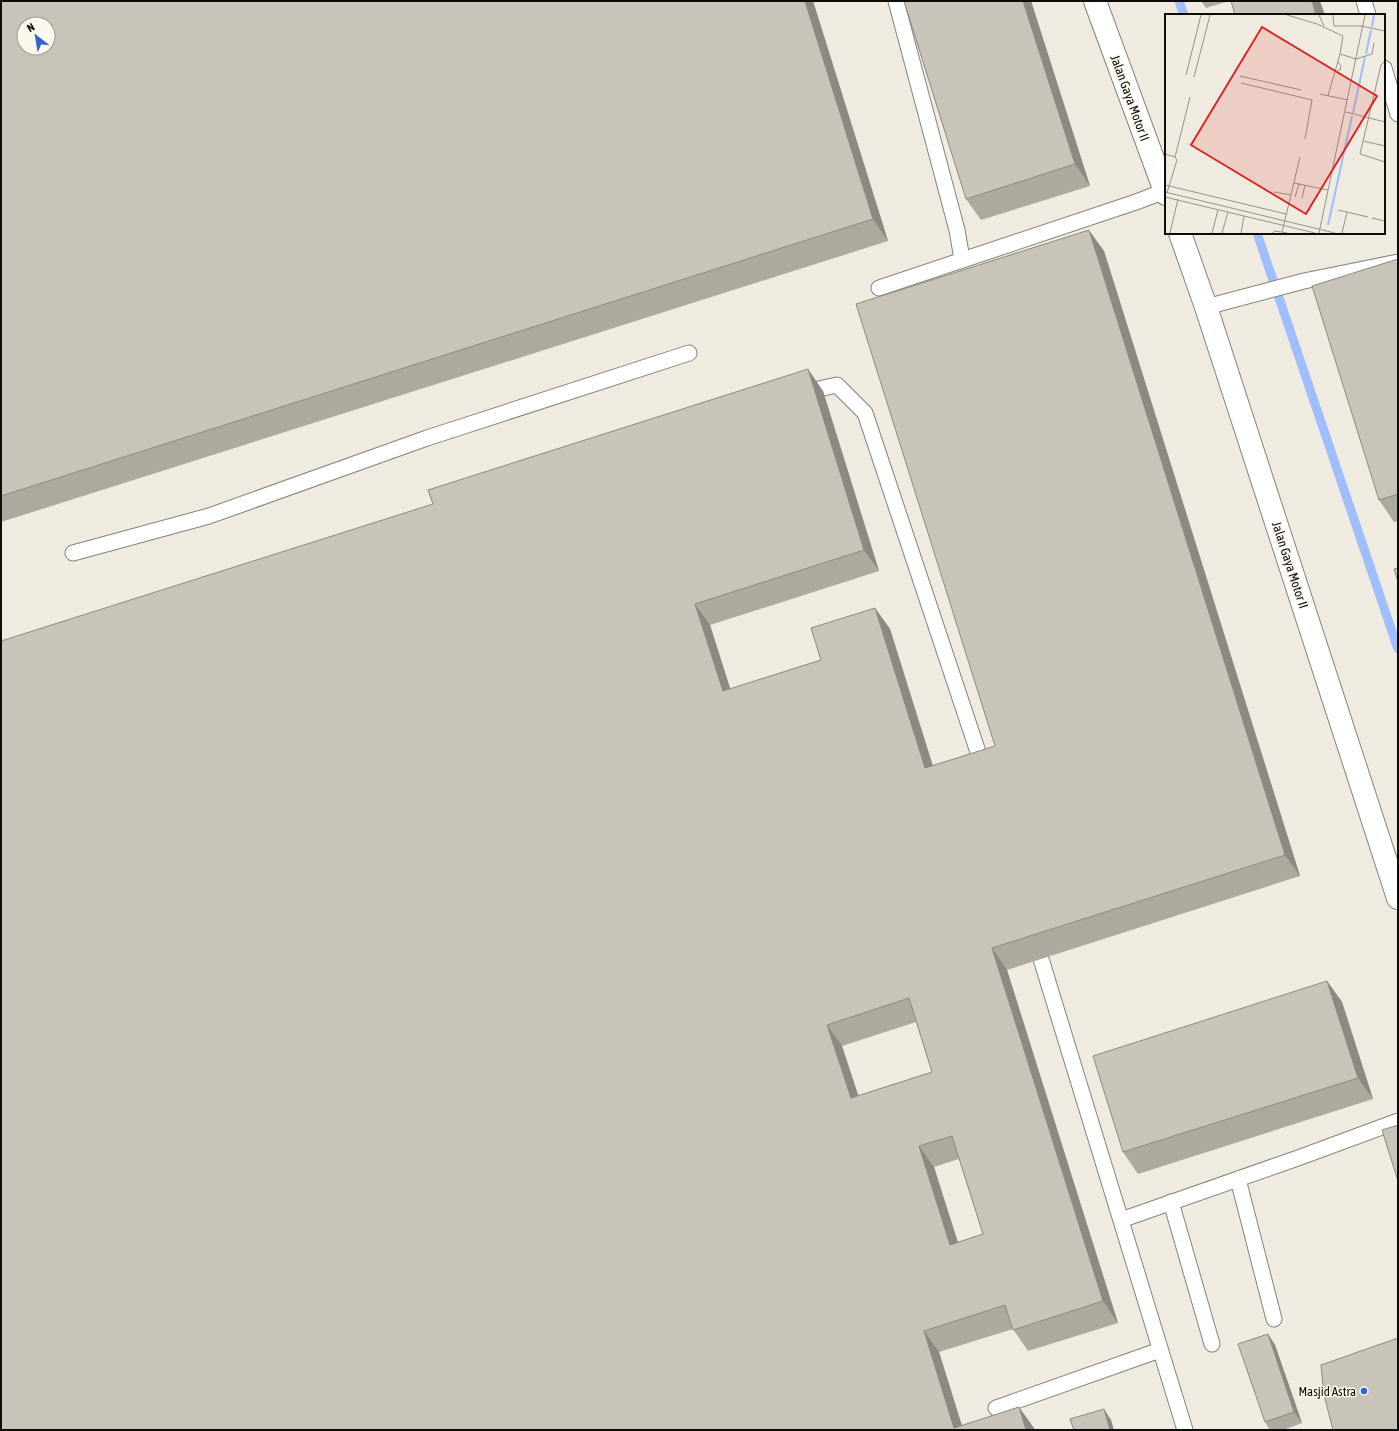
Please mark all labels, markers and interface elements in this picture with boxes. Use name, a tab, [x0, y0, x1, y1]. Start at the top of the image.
inset map	[1165, 14, 1385, 234]
north arrow	[16, 16, 56, 56]
text: N	[25, 21, 37, 34]
street label: Jalan Gaya Motor II	[1107, 53, 1153, 143]
street label: Jalan Gaya Motor II	[1269, 520, 1311, 610]
place label: Masjid Astra	[1298, 1384, 1356, 1399]
marker: Masjid Astra	[1359, 1386, 1369, 1396]

